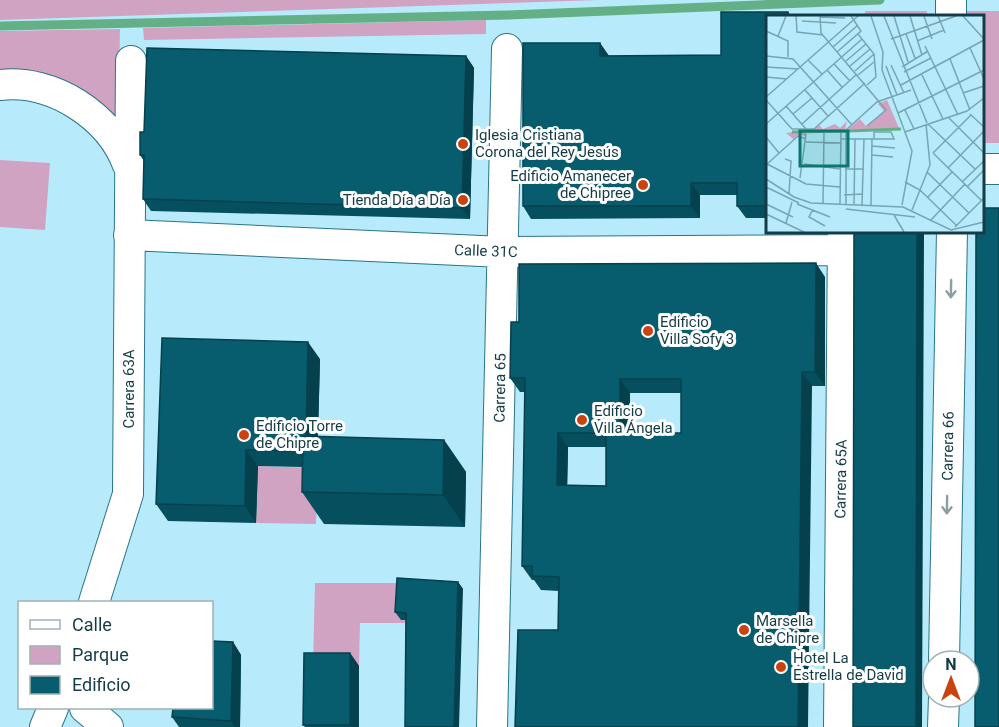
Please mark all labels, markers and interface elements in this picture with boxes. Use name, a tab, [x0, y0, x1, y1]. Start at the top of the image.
inset map	[766, 15, 984, 232]
place label: Iglesia Cristiana Corona del Rey Jesús	[475, 126, 619, 161]
marker: Iglesia Cristiana Corona del Rey Jesús	[456, 137, 470, 151]
place label: Edificio Amanecer de Chipree	[510, 167, 631, 202]
marker: Edificio Amanecer de Chipree	[636, 178, 650, 192]
place label: Tienda Día a Día	[343, 191, 451, 209]
marker: Tienda Día a Día	[456, 193, 470, 207]
street label: Calle 31C	[454, 241, 518, 261]
one-way arrow	[945, 279, 957, 299]
place label: Edificio Villa Sofy 3	[660, 313, 734, 348]
marker: Edificio Villa Sofy 3	[641, 324, 655, 338]
street label: Carrera 63A	[120, 349, 138, 429]
street label: Carrera 65	[490, 353, 510, 423]
place label: Edificio Villa Ángela	[594, 402, 673, 437]
street label: Carrera 66	[938, 411, 958, 481]
marker: Edificio Villa Ángela	[575, 413, 589, 427]
place label: Edificio Torre de Chipre	[256, 417, 343, 452]
marker: Edificio Torre de Chipre	[237, 428, 251, 442]
street label: Carrera 65A	[831, 439, 851, 519]
one-way arrow	[941, 495, 953, 515]
legend	[18, 601, 213, 709]
place label: Marsella de Chipre	[756, 612, 819, 647]
text: Calle	[72, 614, 112, 635]
marker: Marsella de Chipre	[737, 623, 751, 637]
text: Parque	[72, 644, 129, 665]
place label: Hotel La Estrella de David	[793, 649, 904, 684]
north arrow	[921, 649, 981, 709]
text: N	[945, 655, 957, 674]
marker: Hotel La Estrella de David	[774, 660, 788, 674]
text: Edificio	[72, 674, 131, 695]

